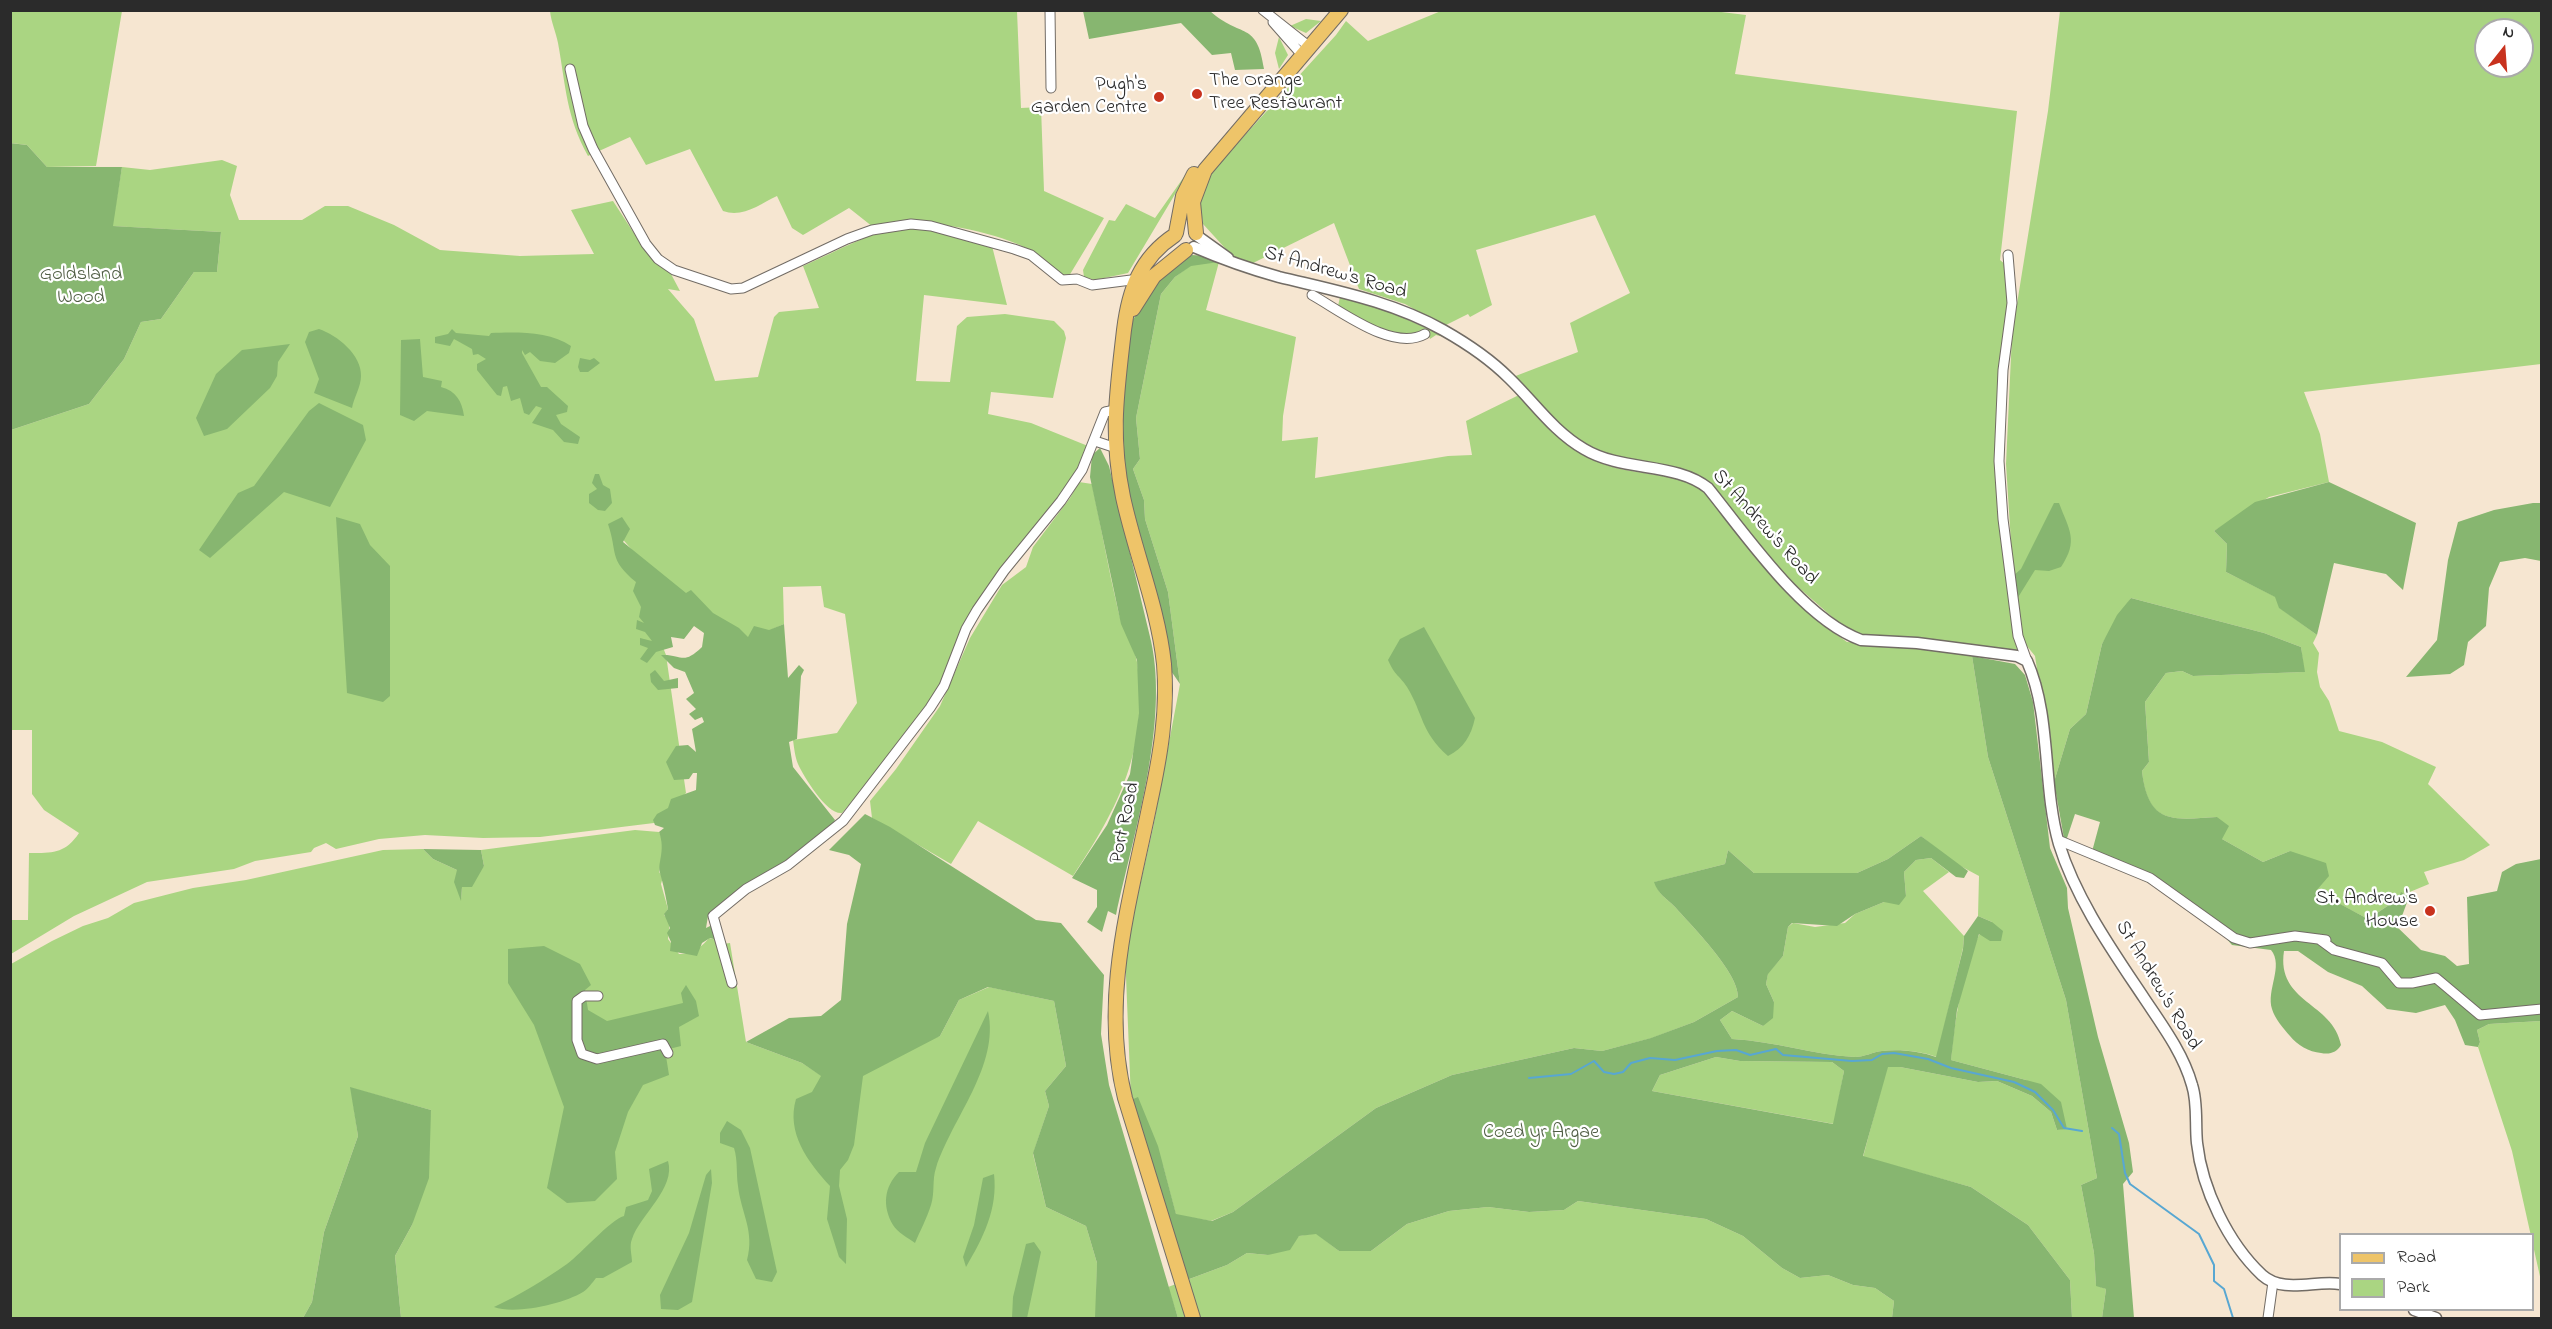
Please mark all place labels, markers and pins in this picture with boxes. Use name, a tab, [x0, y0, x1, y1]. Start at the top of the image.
place label: The Orange Tree Restaurant	[1209, 70, 1342, 117]
place label: Pugh's Garden Centre	[1031, 74, 1147, 121]
marker: The Orange Tree Restaurant	[1190, 87, 1204, 101]
marker: Pugh's Garden Centre	[1152, 90, 1166, 104]
place label: St. Andrew's House	[2315, 888, 2418, 935]
marker: St. Andrew's House	[2423, 904, 2437, 918]

